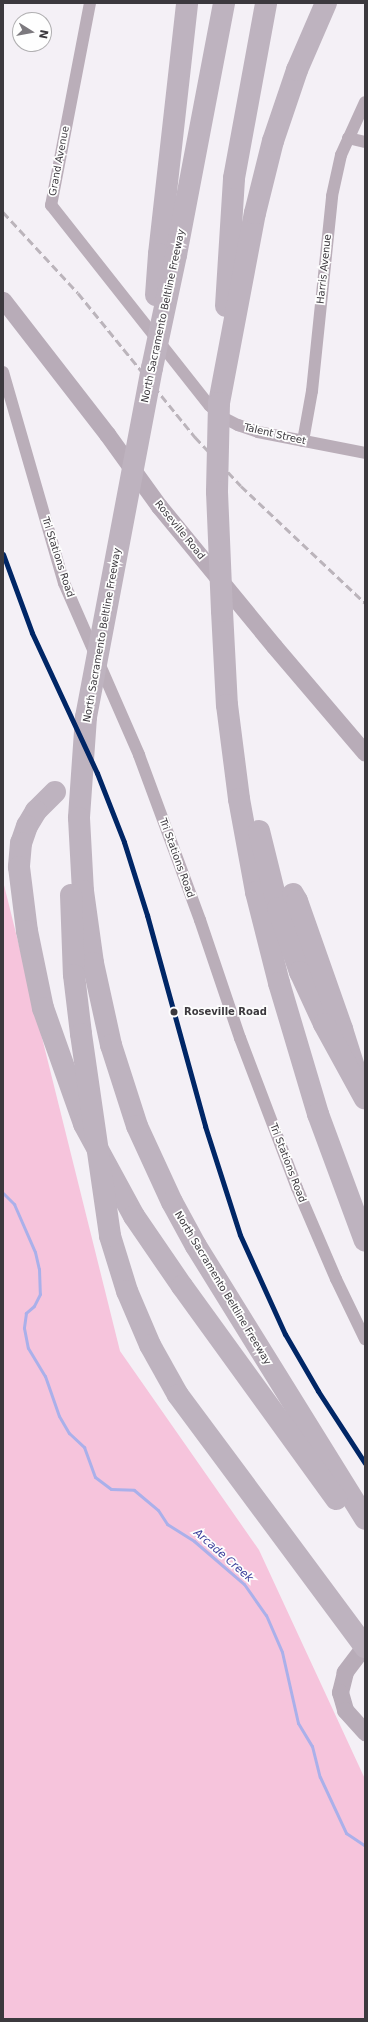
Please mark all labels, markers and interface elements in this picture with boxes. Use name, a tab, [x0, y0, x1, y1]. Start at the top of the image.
north arrow	[12, 12, 52, 52]
text: N	[36, 28, 51, 40]
street label: Grand Avenue	[46, 125, 72, 197]
street label: North Sacramento Beltline Freeway	[139, 228, 187, 404]
street label: Harris Avenue	[314, 234, 334, 304]
street label: Talent Street	[243, 421, 307, 447]
street label: Roseville Road	[152, 498, 208, 562]
street label: Tri Stations Road	[39, 515, 77, 599]
street label: North Sacramento Beltline Freeway	[81, 547, 123, 723]
street label: Tri Stations Road	[157, 817, 197, 899]
marker: Roseville Road	[167, 1005, 181, 1019]
place label: Roseville Road	[184, 1006, 267, 1018]
street label: Tri Stations Road	[267, 1122, 309, 1204]
street label: North Sacramento Beltline Freeway	[172, 1209, 274, 1367]
water label: Arcade Creek	[191, 1527, 255, 1585]

